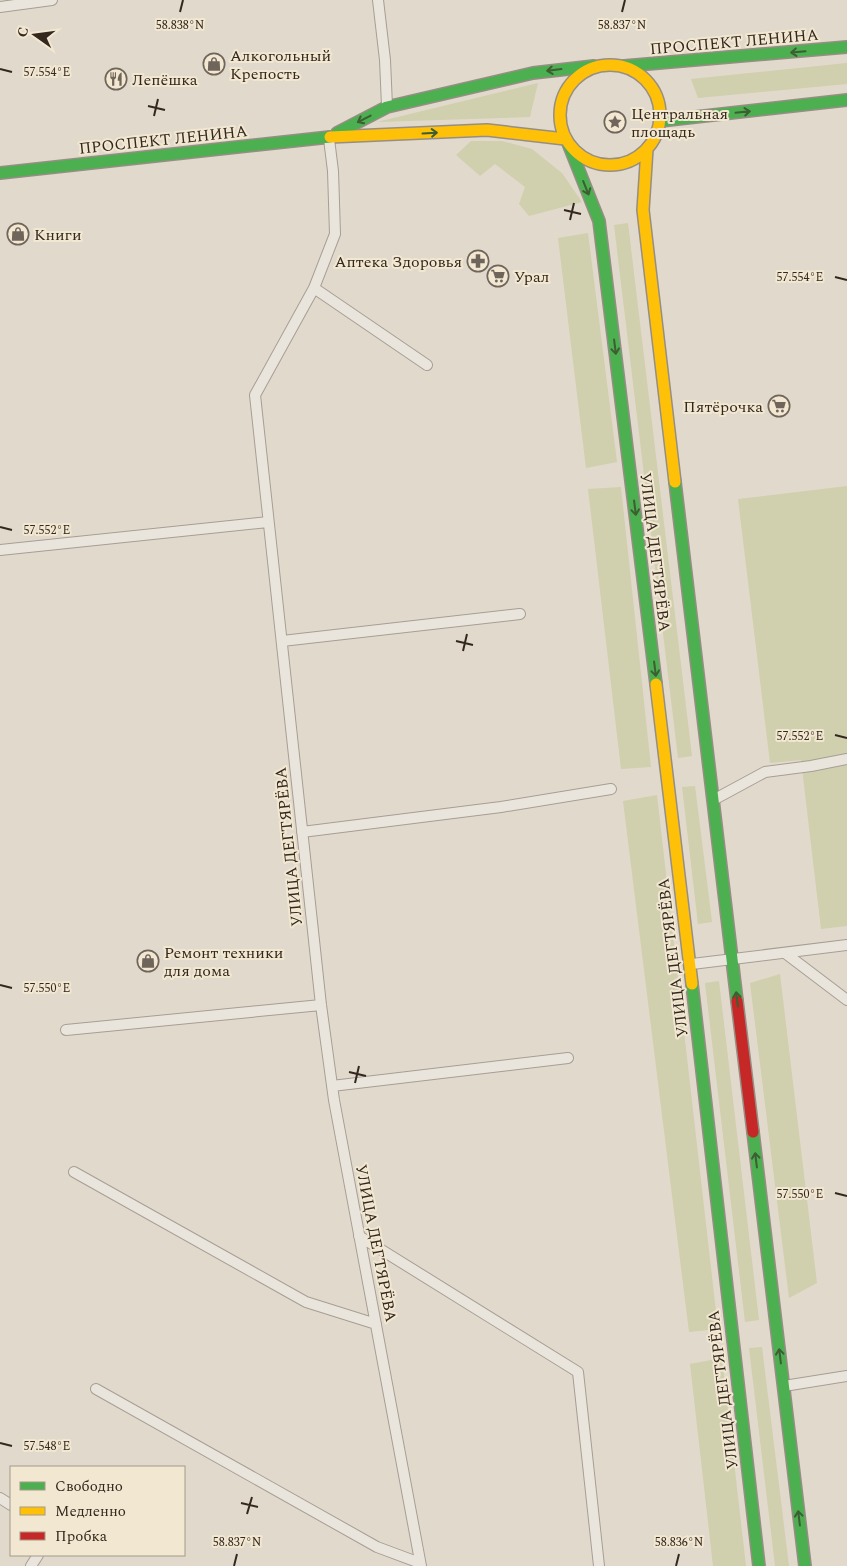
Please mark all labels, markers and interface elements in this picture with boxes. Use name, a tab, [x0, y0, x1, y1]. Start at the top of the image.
north arrow	[10, 10, 60, 60]
text: 58.838°N	[156, 16, 204, 35]
text: 58.837°N	[598, 16, 646, 35]
street label: ПРОСПЕКТ ЛЕНИНА	[649, 23, 820, 61]
text: С	[11, 25, 34, 39]
place label: Алкогольный Крепость	[230, 44, 331, 86]
one-way arrow	[791, 47, 807, 57]
shop icon: Алкогольный Крепость	[202, 52, 226, 76]
text: 57.554°E	[24, 63, 70, 82]
one-way arrow	[547, 65, 563, 75]
restaurant icon: Лепёшка	[104, 67, 128, 91]
place label: Лепёшка	[132, 68, 198, 92]
place label: Центральная площадь	[631, 102, 728, 144]
one-way arrow	[735, 107, 751, 117]
place icon: Центральная площадь	[603, 110, 627, 134]
one-way arrow	[357, 115, 372, 124]
street label: ПРОСПЕКТ ЛЕНИНА	[78, 119, 249, 161]
one-way arrow	[422, 128, 438, 137]
one-way arrow	[582, 180, 591, 195]
shop icon: Книги	[6, 222, 30, 246]
place label: Книги	[34, 223, 82, 247]
pharmacy icon: Аптека Здоровья	[466, 249, 490, 273]
place label: Аптека Здоровья	[335, 250, 462, 274]
supermarket icon: Урал	[486, 264, 510, 288]
place label: Урал	[514, 265, 549, 289]
text: 57.554°E	[777, 268, 823, 287]
one-way arrow	[610, 339, 620, 355]
supermarket icon: Пятёрочка	[767, 394, 791, 418]
place label: Пятёрочка	[683, 395, 763, 419]
street label: УЛИЦА ДЕГТЯРЁВА	[633, 471, 677, 633]
one-way arrow	[630, 500, 640, 516]
text: 57.552°E	[24, 521, 70, 540]
one-way arrow	[650, 661, 660, 677]
text: 57.552°E	[777, 727, 823, 746]
street label: УЛИЦА ДЕГТЯРЁВА	[269, 766, 309, 928]
street label: УЛИЦА ДЕГТЯРЁВА	[651, 877, 695, 1039]
place label: Ремонт техники для дома	[164, 941, 284, 983]
shop icon: Ремонт техники для дома	[136, 949, 160, 973]
text: 57.550°E	[24, 979, 70, 998]
one-way arrow	[732, 991, 742, 1007]
one-way arrow	[751, 1152, 761, 1168]
street label: УЛИЦА ДЕГТЯРЁВА	[349, 1162, 403, 1324]
text: 57.550°E	[777, 1185, 823, 1204]
street label: УЛИЦА ДЕГТЯРЁВА	[701, 1309, 745, 1471]
one-way arrow	[775, 1349, 785, 1365]
text: 57.548°E	[24, 1437, 70, 1456]
legend	[10, 1466, 185, 1556]
text: Свободно	[55, 1475, 123, 1498]
text: Медленно	[55, 1500, 126, 1523]
one-way arrow	[794, 1510, 804, 1526]
text: Пробка	[55, 1525, 108, 1548]
text: 58.837°N	[213, 1533, 261, 1552]
text: 58.836°N	[655, 1533, 703, 1552]

